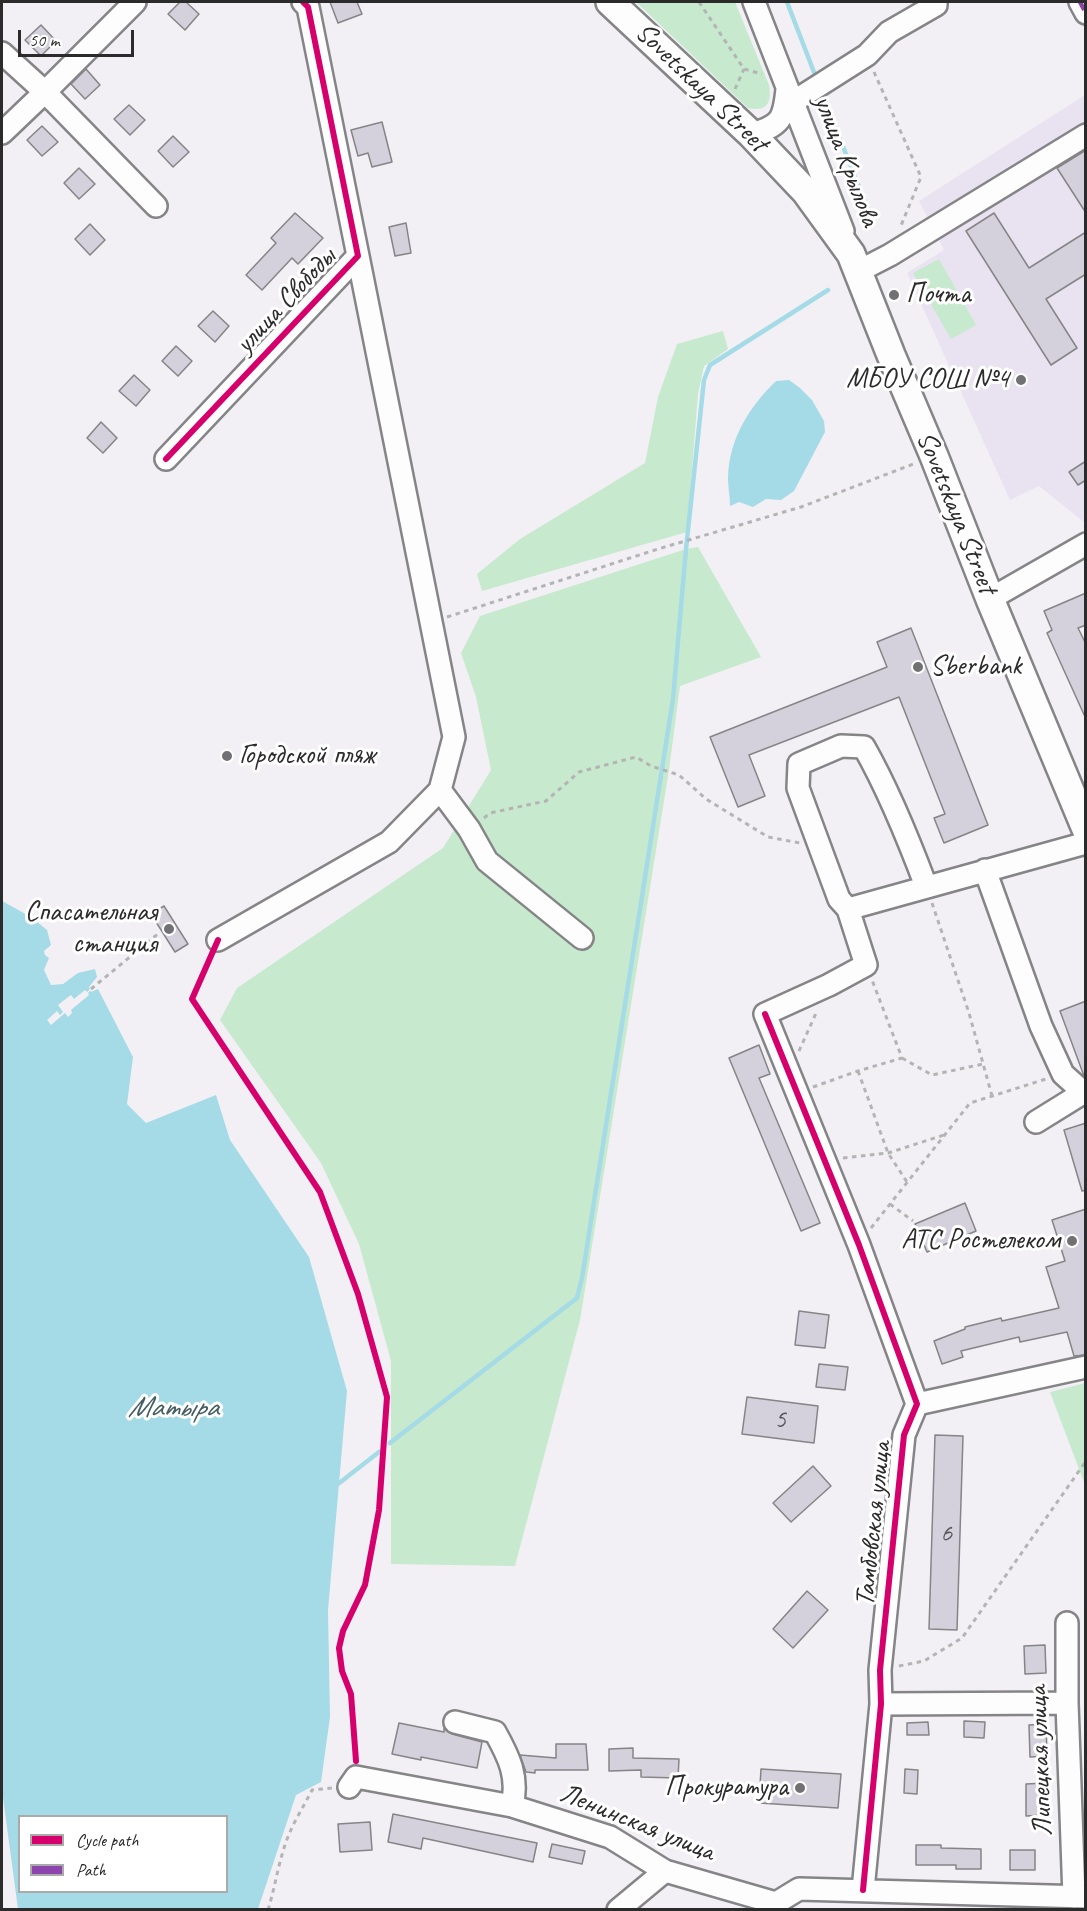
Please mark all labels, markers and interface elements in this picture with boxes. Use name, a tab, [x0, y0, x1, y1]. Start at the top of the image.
street label: Sovetskaya Street	[628, 16, 774, 160]
scale bar	[21, 18, 136, 56]
text: 50 m	[29, 29, 60, 51]
street label: улица Крылова	[806, 91, 886, 231]
street label: улица Свободы	[229, 241, 343, 361]
place label: Почта	[906, 278, 970, 312]
marker: Почта	[887, 288, 901, 302]
place label: МБОУ СОШ №4	[846, 363, 1009, 397]
marker: МБОУ СОШ №4	[1014, 373, 1028, 387]
street label: Sovetskaya Street	[908, 427, 1004, 599]
place label: Sberbank	[930, 650, 1021, 684]
marker: Sberbank	[911, 660, 925, 674]
place label: Городской пляж	[239, 739, 375, 773]
marker: Городской пляж	[220, 749, 234, 763]
place label: Спасательная станция	[25, 896, 157, 962]
marker: Спасательная станция	[162, 922, 176, 936]
place label: АТС Ростелеком	[901, 1224, 1060, 1258]
marker: АТС Ростелеком	[1065, 1234, 1079, 1248]
water label: Матыра	[128, 1390, 218, 1426]
house number: 5	[774, 1404, 786, 1436]
street label: Тамбовская улица	[849, 1440, 899, 1608]
house number: 6	[940, 1518, 952, 1550]
street label: Липецкая улица	[1022, 1685, 1060, 1837]
place label: Прокуратура	[665, 1771, 788, 1805]
street label: Ленинская улица	[555, 1777, 719, 1869]
marker: Прокуратура	[793, 1781, 807, 1795]
legend	[18, 1815, 228, 1893]
text: Cycle path	[76, 1829, 138, 1851]
text: Path	[76, 1859, 106, 1881]

